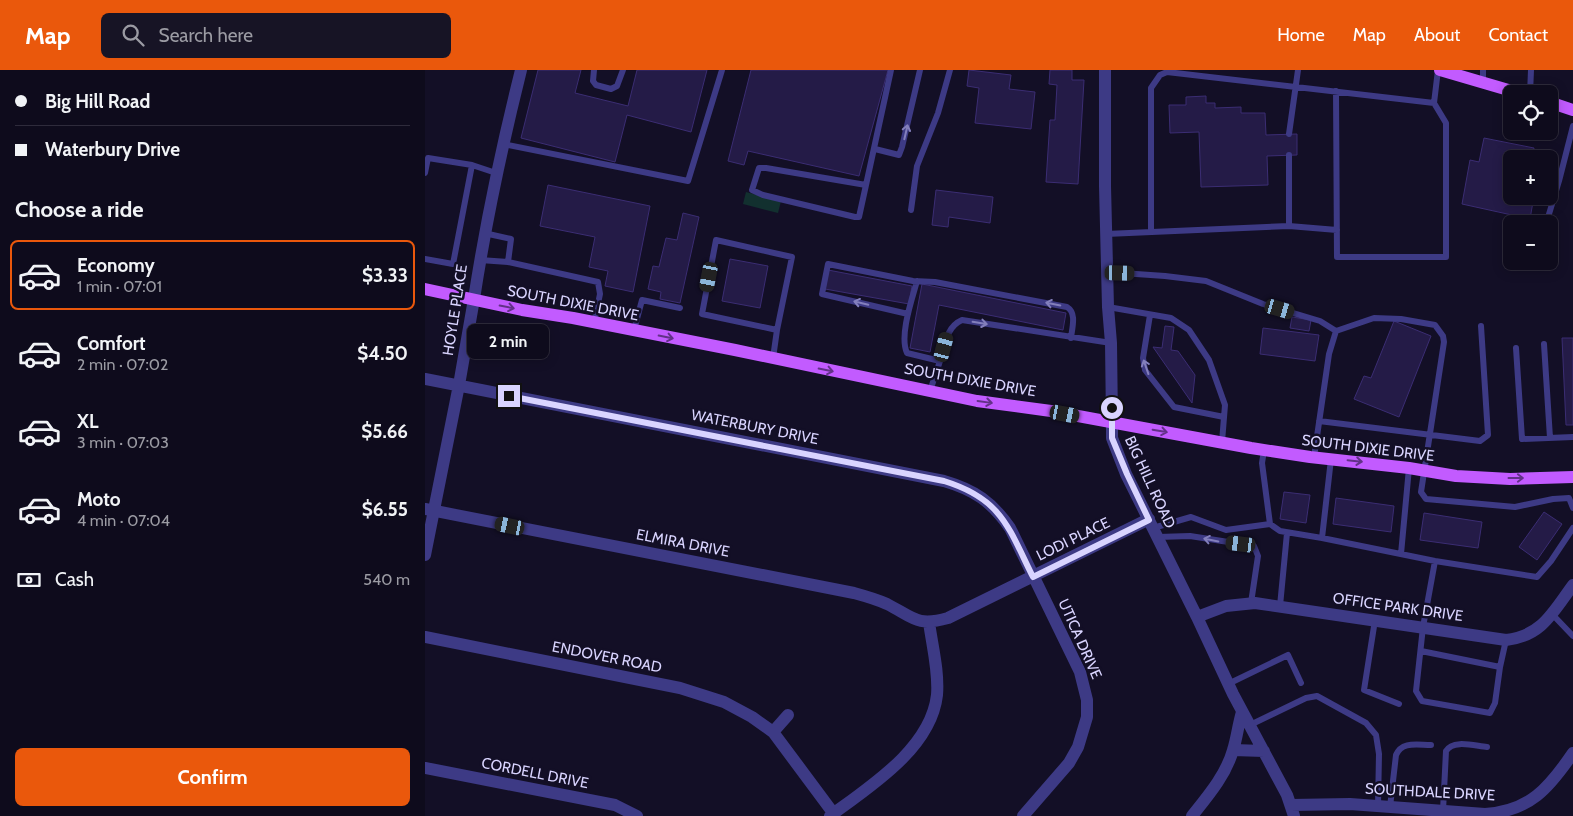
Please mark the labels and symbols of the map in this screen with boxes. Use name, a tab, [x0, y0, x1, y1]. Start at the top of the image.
one-way arrow	[902, 124, 911, 140]
car	[698, 261, 719, 293]
street label: HOYLE PLACE	[439, 263, 471, 357]
car	[1104, 265, 1135, 281]
street label: SOUTH DIXIE DRIVE	[506, 281, 640, 325]
one-way arrow	[853, 298, 869, 307]
car	[1263, 298, 1296, 320]
one-way arrow	[1045, 299, 1061, 309]
one-way arrow	[498, 303, 514, 312]
one-way arrow	[971, 319, 987, 329]
callout: 2 min	[468, 324, 550, 358]
car	[932, 331, 955, 363]
one-way arrow	[658, 332, 674, 342]
one-way arrow	[1140, 359, 1150, 375]
street label: SOUTH DIXIE DRIVE	[903, 360, 1037, 400]
one-way arrow	[817, 366, 833, 375]
route end	[498, 385, 520, 407]
one-way arrow	[976, 397, 992, 407]
route start	[1101, 397, 1123, 419]
car	[1048, 404, 1081, 424]
street label: WATERBURY DRIVE	[690, 406, 820, 448]
one-way arrow	[1151, 427, 1167, 437]
street label: SOUTH DIXIE DRIVE	[1301, 431, 1435, 465]
street label: BIG HILL ROAD	[1121, 433, 1179, 531]
one-way arrow	[1347, 456, 1363, 466]
one-way arrow	[1508, 473, 1524, 483]
street label: LODI PLACE	[1033, 513, 1113, 565]
car	[493, 516, 526, 536]
street label: ELMIRA DRIVE	[635, 525, 731, 561]
one-way arrow	[1204, 534, 1220, 544]
car	[1225, 535, 1256, 553]
street label: OFFICE PARK DRIVE	[1332, 589, 1464, 625]
street label: UTICA DRIVE	[1054, 596, 1106, 682]
street label: ENDOVER ROAD	[551, 638, 664, 676]
street label: CORDELL DRIVE	[480, 754, 590, 792]
street label: SOUTHDALE DRIVE	[1365, 780, 1495, 804]

